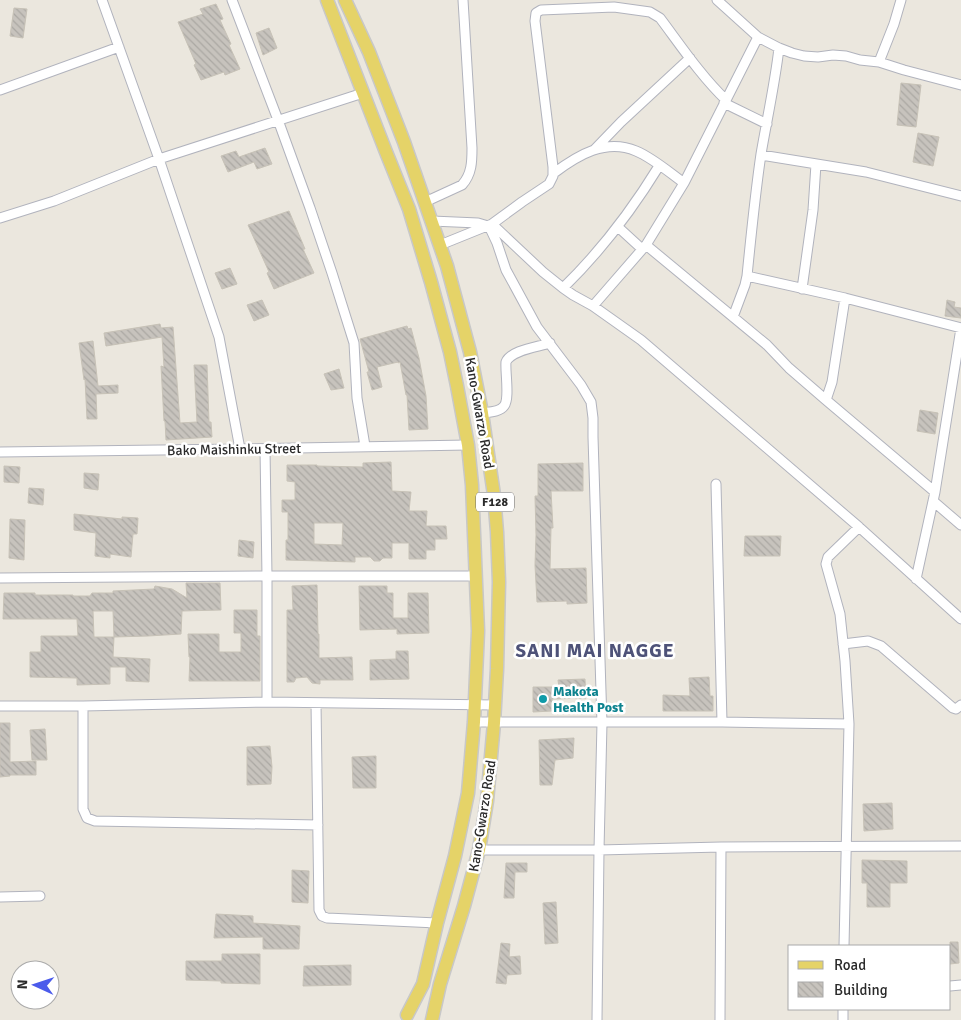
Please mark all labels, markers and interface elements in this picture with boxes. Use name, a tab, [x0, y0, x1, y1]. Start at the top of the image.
street label: Kano-Gwarzo Road	[461, 356, 498, 470]
street label: Bako Maishinku Street	[167, 440, 301, 459]
road number: F128	[476, 492, 514, 512]
district label: SANI MAI NAGGE	[515, 639, 675, 663]
place label: Makota Health Post	[553, 683, 624, 716]
marker: Makota Health Post	[537, 693, 549, 705]
street label: Kano-Gwarzo Road	[465, 759, 500, 873]
legend	[788, 945, 951, 1010]
text: Road	[834, 956, 866, 974]
north arrow	[10, 960, 60, 1010]
text: N	[14, 979, 31, 990]
text: Building	[834, 981, 888, 999]

